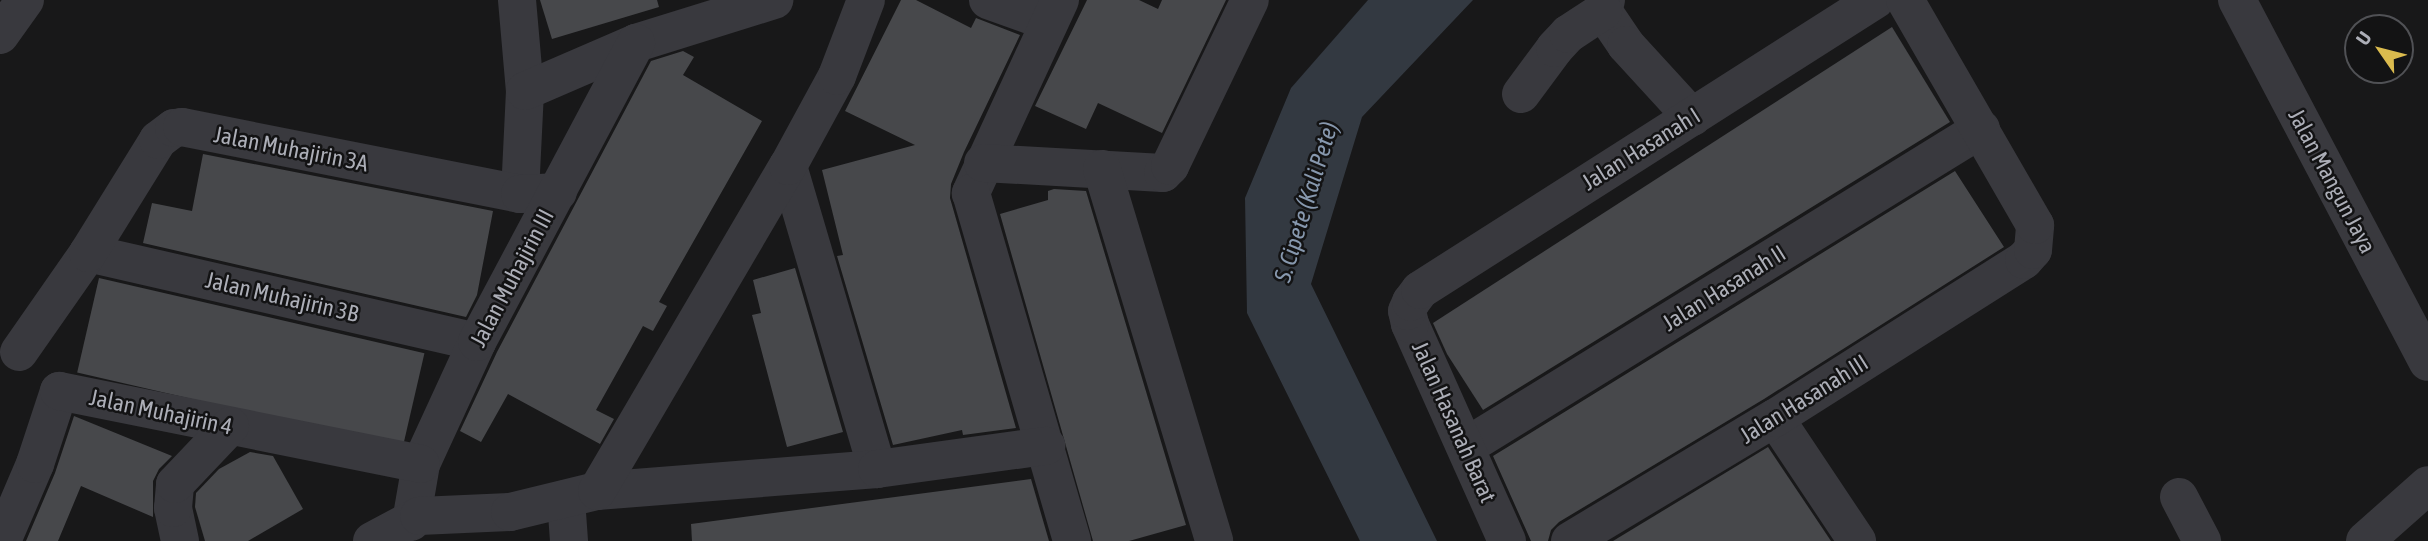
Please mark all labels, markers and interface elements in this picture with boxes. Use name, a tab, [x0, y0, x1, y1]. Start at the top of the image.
north arrow	[2344, 14, 2414, 84]
text: U	[2351, 27, 2376, 49]
street label: Jalan Hasanah I	[1577, 102, 1705, 196]
street label: Jalan Mangun Jaya	[2282, 104, 2382, 258]
water label: S. Cipete (Kali Pete)	[1268, 118, 1344, 286]
street label: Jalan Muhajirin 3A	[212, 121, 370, 177]
street label: Jalan Muhajirin III	[464, 204, 560, 352]
street label: Jalan Hasanah II	[1657, 239, 1791, 337]
street label: Jalan Muhajirin 3B	[203, 266, 361, 328]
street label: Jalan Hasanah Barat	[1406, 337, 1502, 507]
street label: Jalan Hasanah III	[1735, 349, 1873, 449]
street label: Jalan Muhajirin 4	[87, 383, 235, 441]

